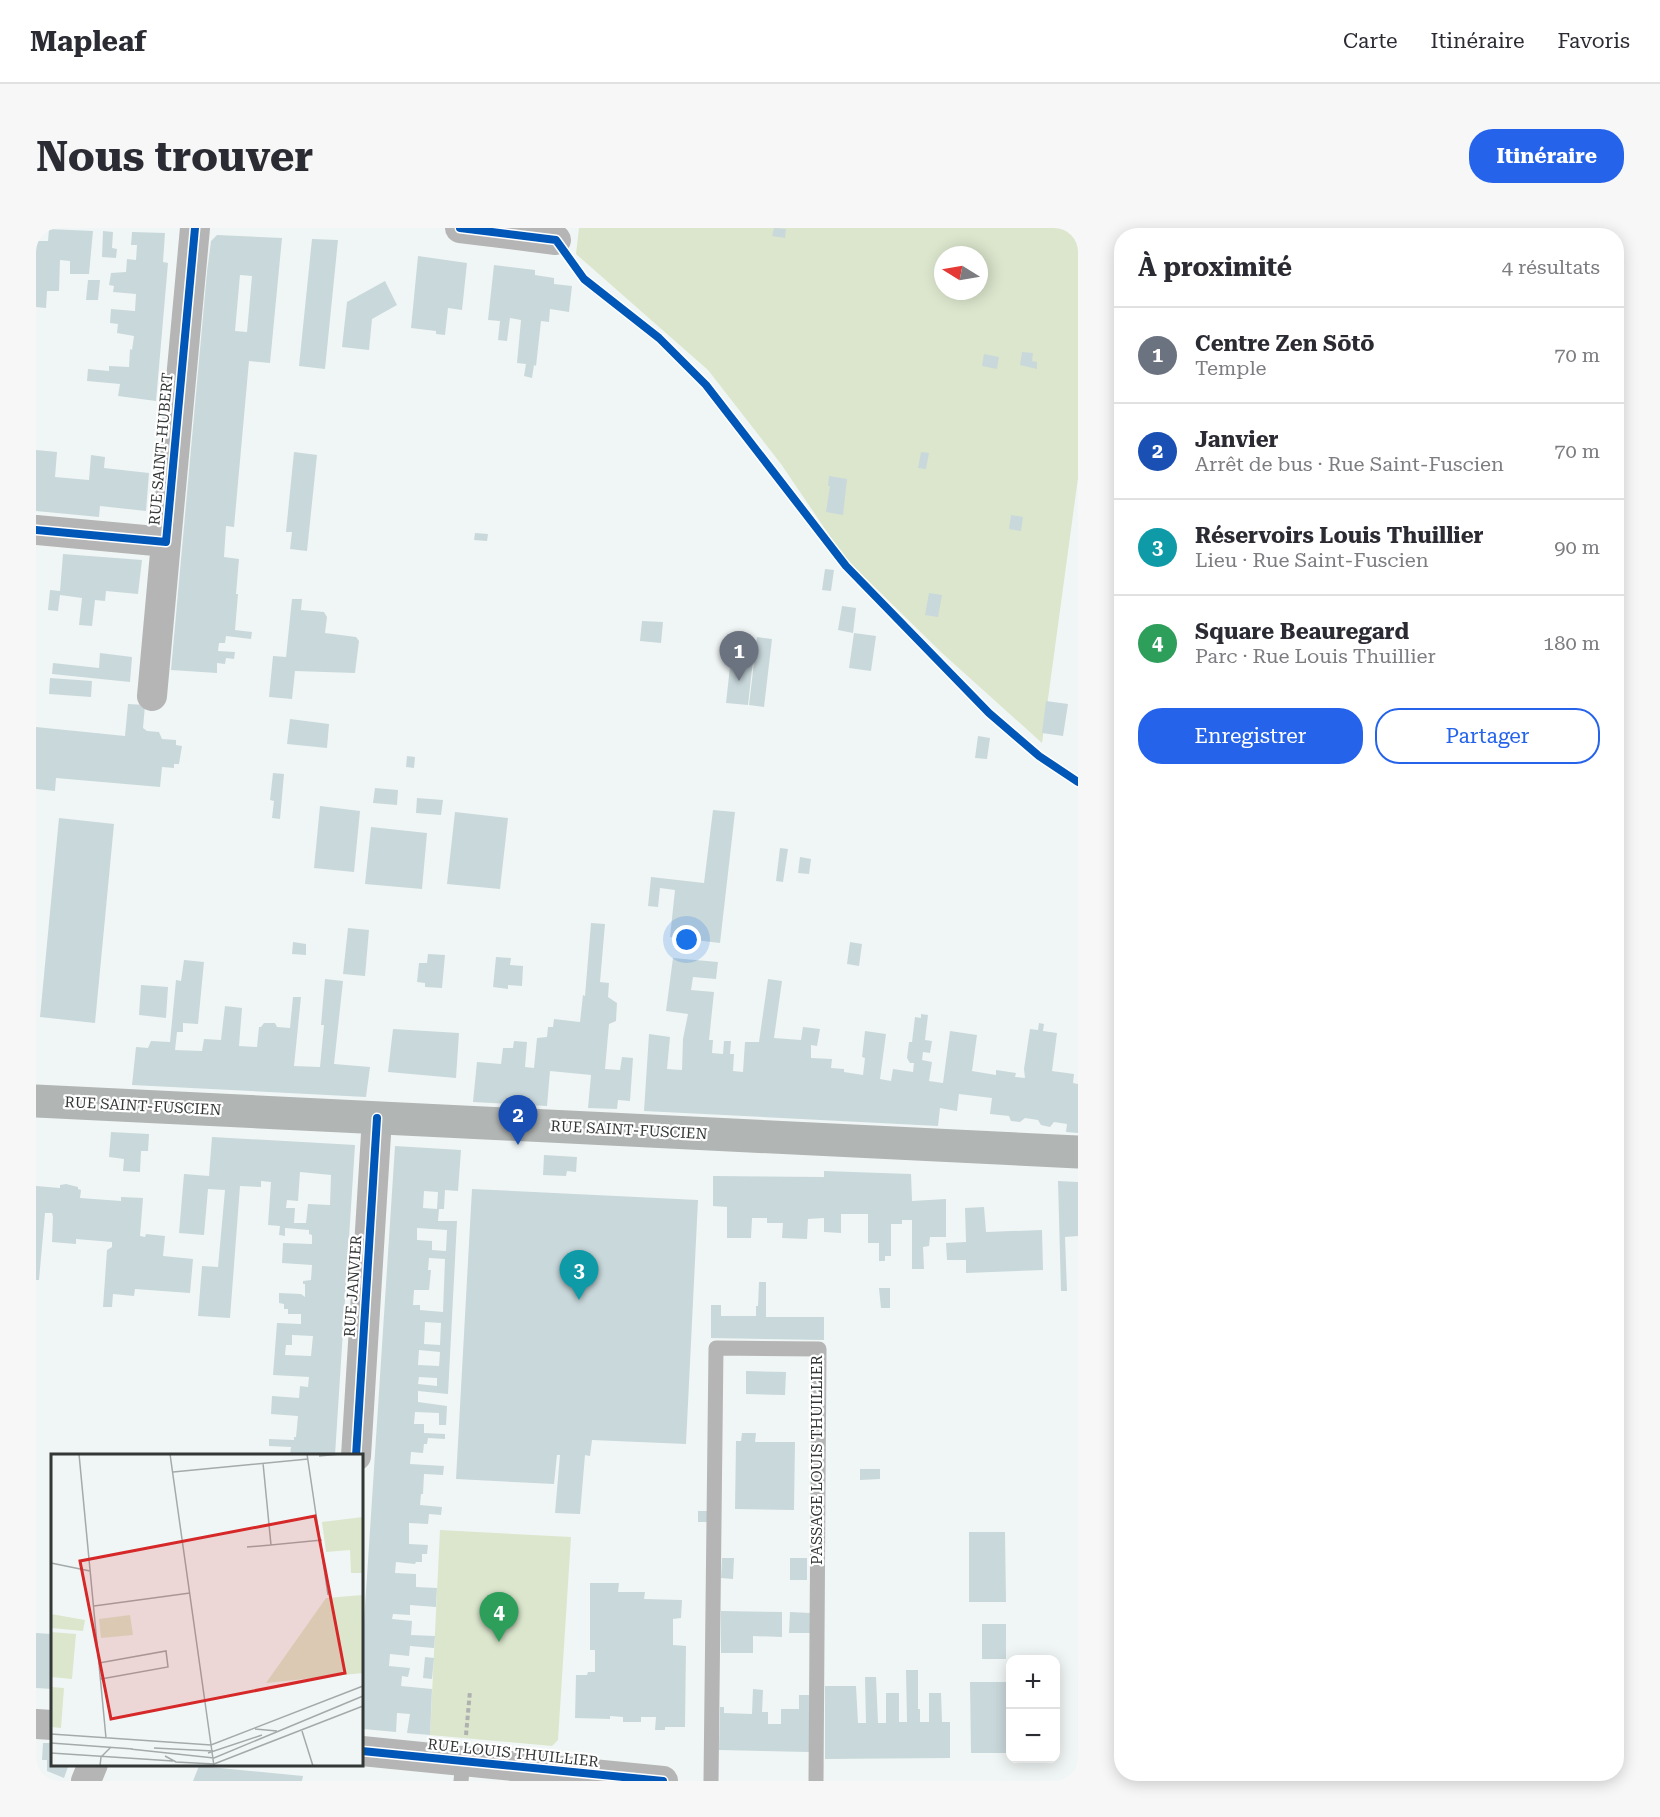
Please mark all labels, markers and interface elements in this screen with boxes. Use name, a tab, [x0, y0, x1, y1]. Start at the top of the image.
text: Mapleaf	[30, 25, 146, 58]
text: Carte	[1343, 29, 1398, 53]
text: Itinéraire	[1431, 29, 1525, 53]
text: Favoris	[1558, 29, 1630, 53]
button: Itinéraire	[1469, 129, 1624, 183]
text: Nous trouver	[36, 132, 313, 181]
north arrow	[934, 246, 988, 300]
text: À proximité	[1138, 252, 1292, 282]
text: 4 résultats	[1502, 255, 1600, 279]
text: Centre Zen Sōtō	[1195, 331, 1374, 356]
text: 1	[1152, 343, 1163, 367]
text: 70 m	[1554, 343, 1600, 367]
text: Temple	[1195, 356, 1267, 380]
street label: RUE SAINT-HUBERT	[145, 372, 177, 526]
text: Janvier	[1195, 427, 1279, 452]
text: 2	[1152, 439, 1163, 463]
text: 70 m	[1554, 439, 1600, 463]
text: Arrêt de bus · Rue Saint-Fuscien	[1195, 452, 1504, 476]
text: Réservoirs Louis Thuillier	[1195, 523, 1484, 548]
text: 3	[1152, 535, 1163, 559]
text: 90 m	[1554, 535, 1600, 559]
text: Lieu · Rue Saint-Fuscien	[1195, 548, 1429, 572]
text: Square Beauregard	[1195, 619, 1409, 644]
text: 4	[1152, 631, 1163, 655]
text: 180 m	[1543, 631, 1600, 655]
pin: 1	[720, 632, 758, 681]
text: Parc · Rue Louis Thuillier	[1195, 644, 1436, 668]
button: Enregistrer	[1138, 708, 1363, 764]
button: Partager	[1375, 708, 1600, 764]
your location	[672, 925, 701, 954]
street label: RUE SAINT-FUSCIEN	[64, 1093, 222, 1119]
pin: 2	[498, 1096, 538, 1145]
street label: RUE SAINT-FUSCIEN	[550, 1117, 708, 1143]
street label: RUE JANVIER	[340, 1234, 366, 1338]
pin: 3	[560, 1250, 598, 1300]
street label: PASSAGE LOUIS THUILLIER	[808, 1355, 826, 1565]
inset map	[51, 1454, 363, 1766]
pin: 4	[480, 1592, 518, 1642]
map controls	[1006, 1655, 1060, 1763]
button: +	[1006, 1655, 1060, 1709]
button: −	[1006, 1709, 1060, 1763]
street label: RUE LOUIS THUILLIER	[426, 1735, 600, 1771]

